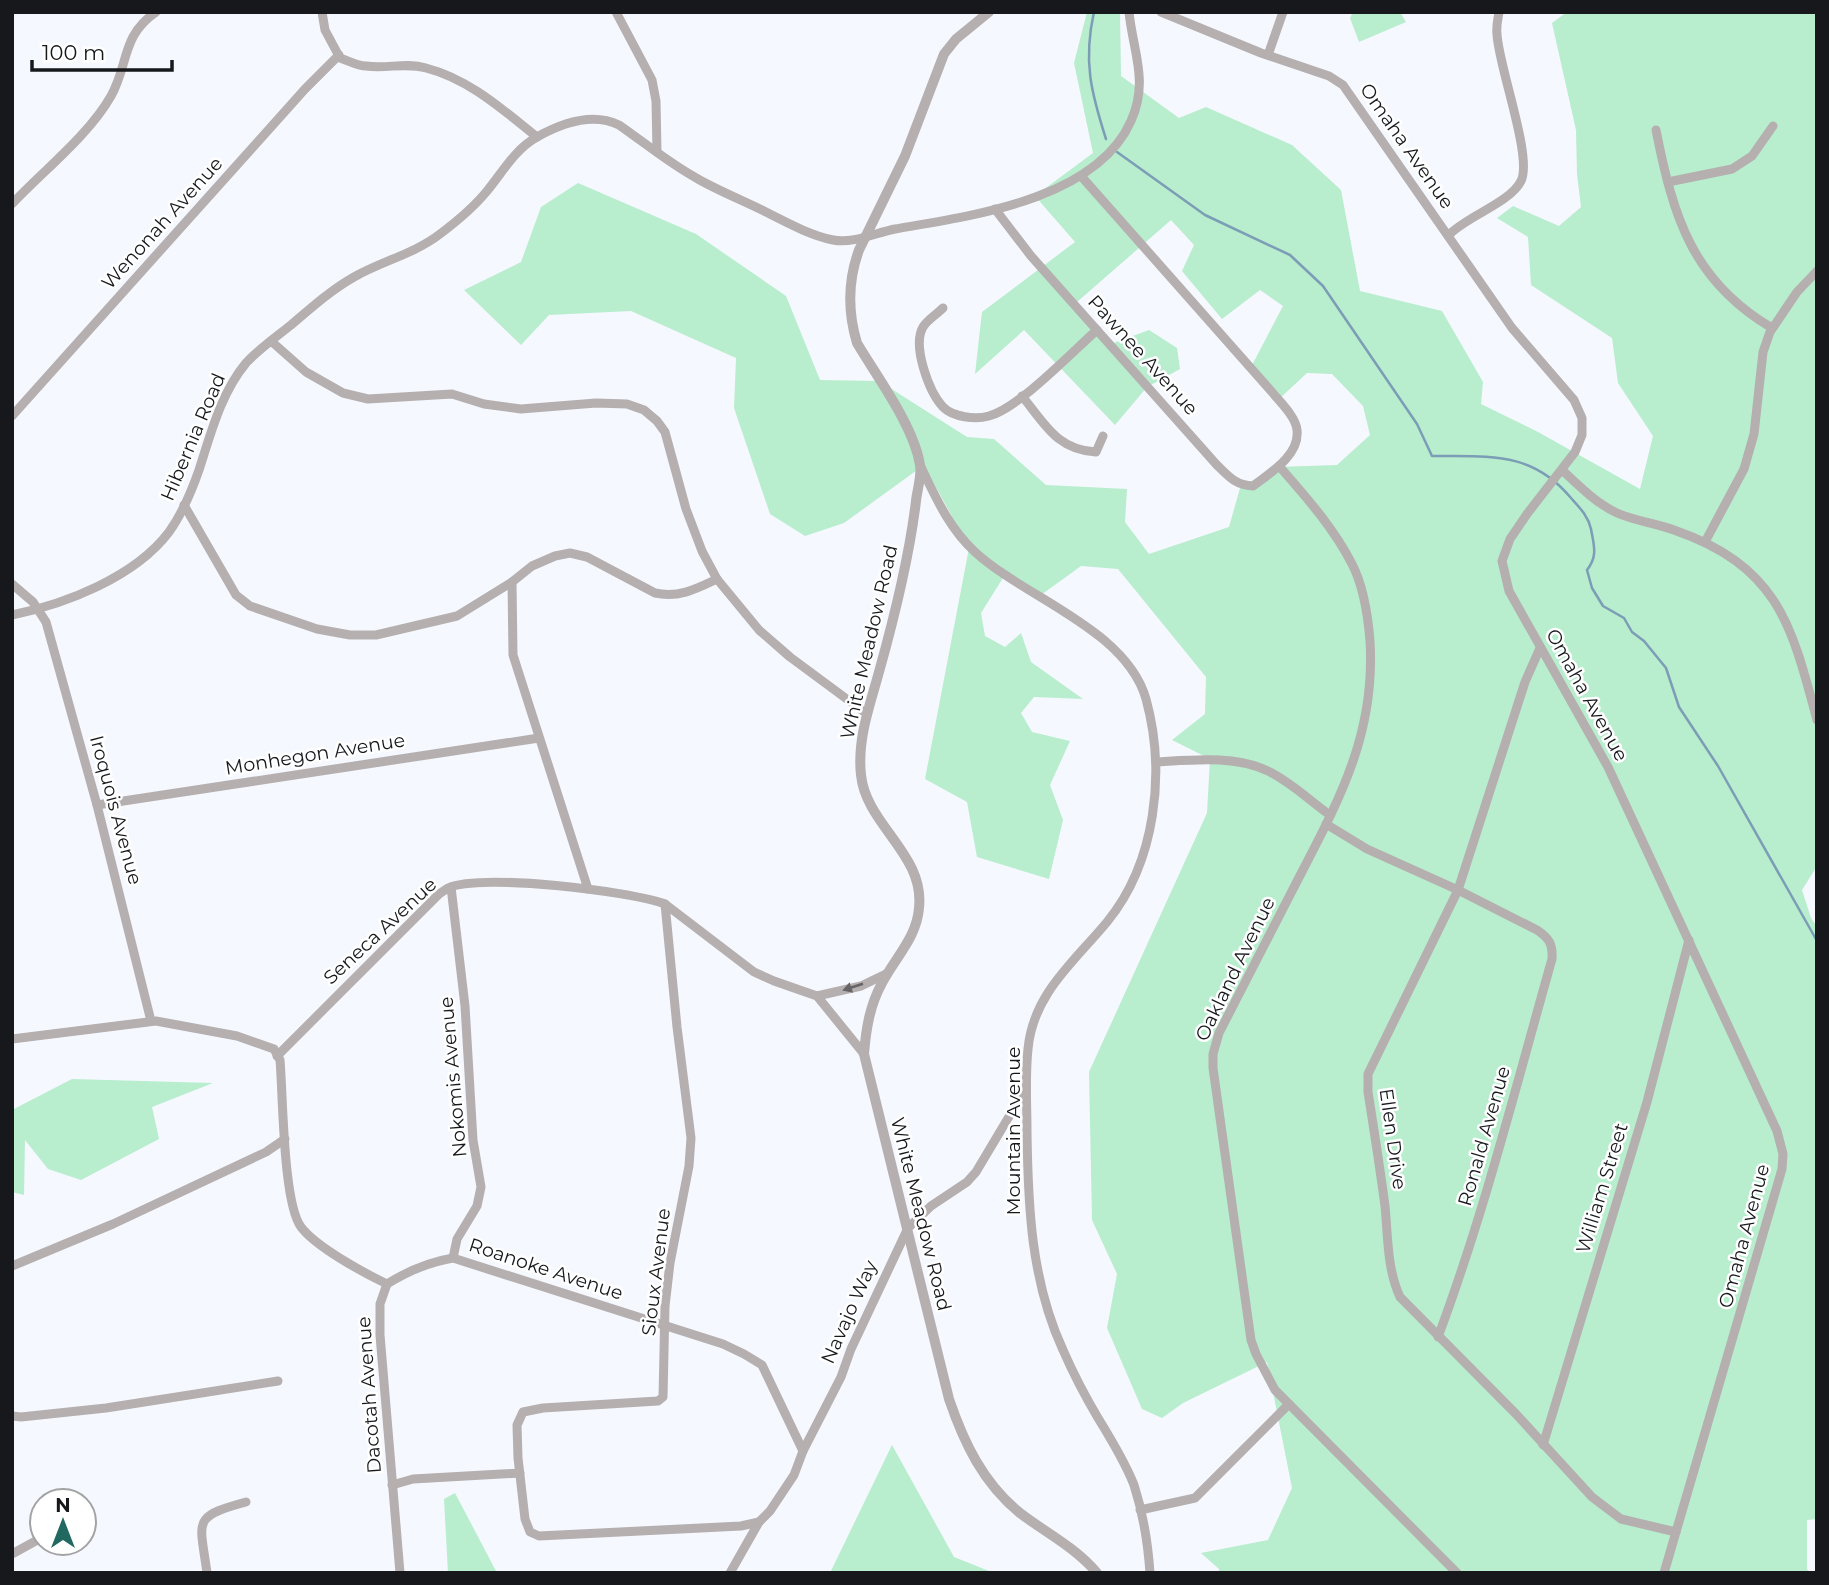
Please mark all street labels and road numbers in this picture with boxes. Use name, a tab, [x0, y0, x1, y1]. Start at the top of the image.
street label: Omaha Avenue	[1355, 79, 1459, 213]
street label: Wenonah Avenue	[97, 152, 227, 294]
street label: Pawnee Avenue	[1083, 290, 1203, 420]
street label: Hibernia Road	[156, 370, 230, 504]
street label: White Meadow Road	[835, 543, 903, 741]
street label: Omaha Avenue	[1541, 625, 1633, 765]
street label: Monhegon Avenue	[223, 728, 407, 780]
street label: Iroquois Avenue	[85, 733, 147, 887]
street label: Seneca Avenue	[319, 873, 441, 989]
street label: Oakland Avenue	[1190, 893, 1280, 1045]
street label: Nokomis Avenue	[435, 996, 471, 1158]
street label: Mountain Avenue	[1002, 1047, 1025, 1215]
street label: Ronald Avenue	[1453, 1063, 1515, 1209]
street label: Ellen Drive	[1375, 1087, 1411, 1191]
street label: White Meadow Road	[886, 1115, 956, 1313]
street label: William Street	[1571, 1120, 1633, 1256]
street label: Omaha Avenue	[1714, 1162, 1774, 1310]
street label: Sioux Avenue	[637, 1207, 675, 1337]
street label: Roanoke Avenue	[466, 1233, 626, 1305]
street label: Navajo Way	[816, 1256, 882, 1367]
street label: Dacotah Avenue	[352, 1316, 386, 1474]

